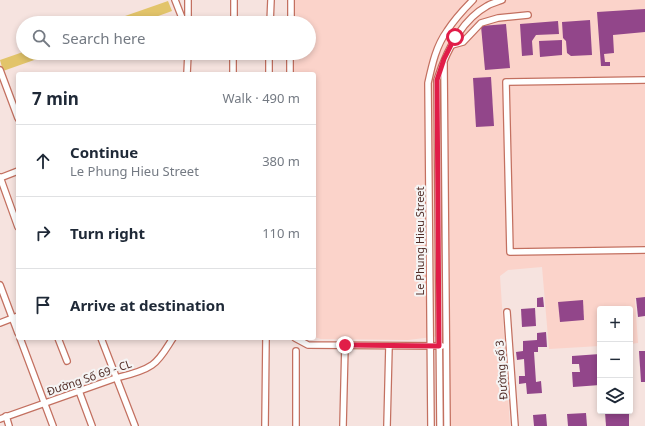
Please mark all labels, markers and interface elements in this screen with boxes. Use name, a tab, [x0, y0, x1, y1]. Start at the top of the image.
search box	[16, 16, 316, 60]
icon: search	[30, 27, 52, 49]
text: Search here	[62, 28, 145, 48]
route start	[446, 28, 464, 46]
text: 7 min	[32, 87, 79, 110]
text: Walk · 490 m	[222, 89, 300, 107]
text: Continue	[70, 142, 138, 162]
icon: ahead	[32, 150, 54, 172]
text: 380 m	[262, 152, 300, 170]
text: Le Phung Hieu Street	[70, 162, 199, 180]
street label: Le Phung Hieu Street	[412, 186, 427, 296]
icon: right	[32, 222, 54, 244]
text: Turn right	[70, 223, 145, 243]
text: 110 m	[262, 224, 300, 242]
icon: arrive	[32, 294, 54, 316]
text: Arrive at destination	[70, 295, 225, 315]
map controls	[597, 306, 633, 414]
button: +	[597, 306, 633, 342]
route end	[336, 336, 354, 354]
street label: Đường số 3	[491, 340, 511, 400]
button: −	[597, 342, 633, 378]
street label: Đường Số 69 - CL	[45, 355, 134, 399]
button: layers	[597, 378, 633, 414]

